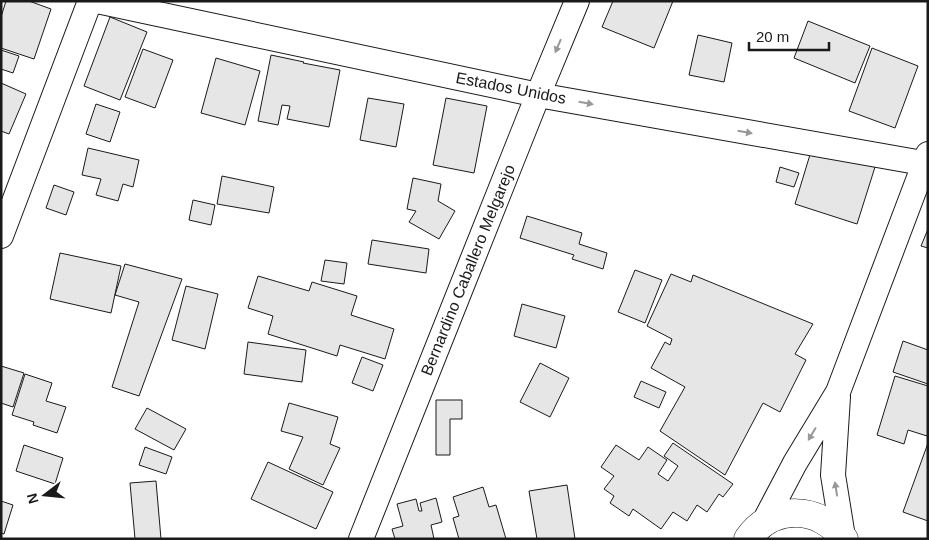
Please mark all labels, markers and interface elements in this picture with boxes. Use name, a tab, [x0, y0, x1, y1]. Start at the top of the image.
scale bar	[749, 20, 829, 52]
text: 20 m	[756, 28, 789, 45]
one-way arrow	[554, 39, 562, 53]
street label: Estados Unidos	[454, 69, 568, 107]
one-way arrow	[578, 100, 594, 108]
one-way arrow	[738, 128, 753, 136]
street label: Bernardino Caballero Melgarejo	[418, 162, 518, 378]
one-way arrow	[808, 427, 817, 441]
north arrow	[20, 470, 70, 520]
one-way arrow	[831, 480, 839, 496]
text: N	[23, 492, 42, 506]

